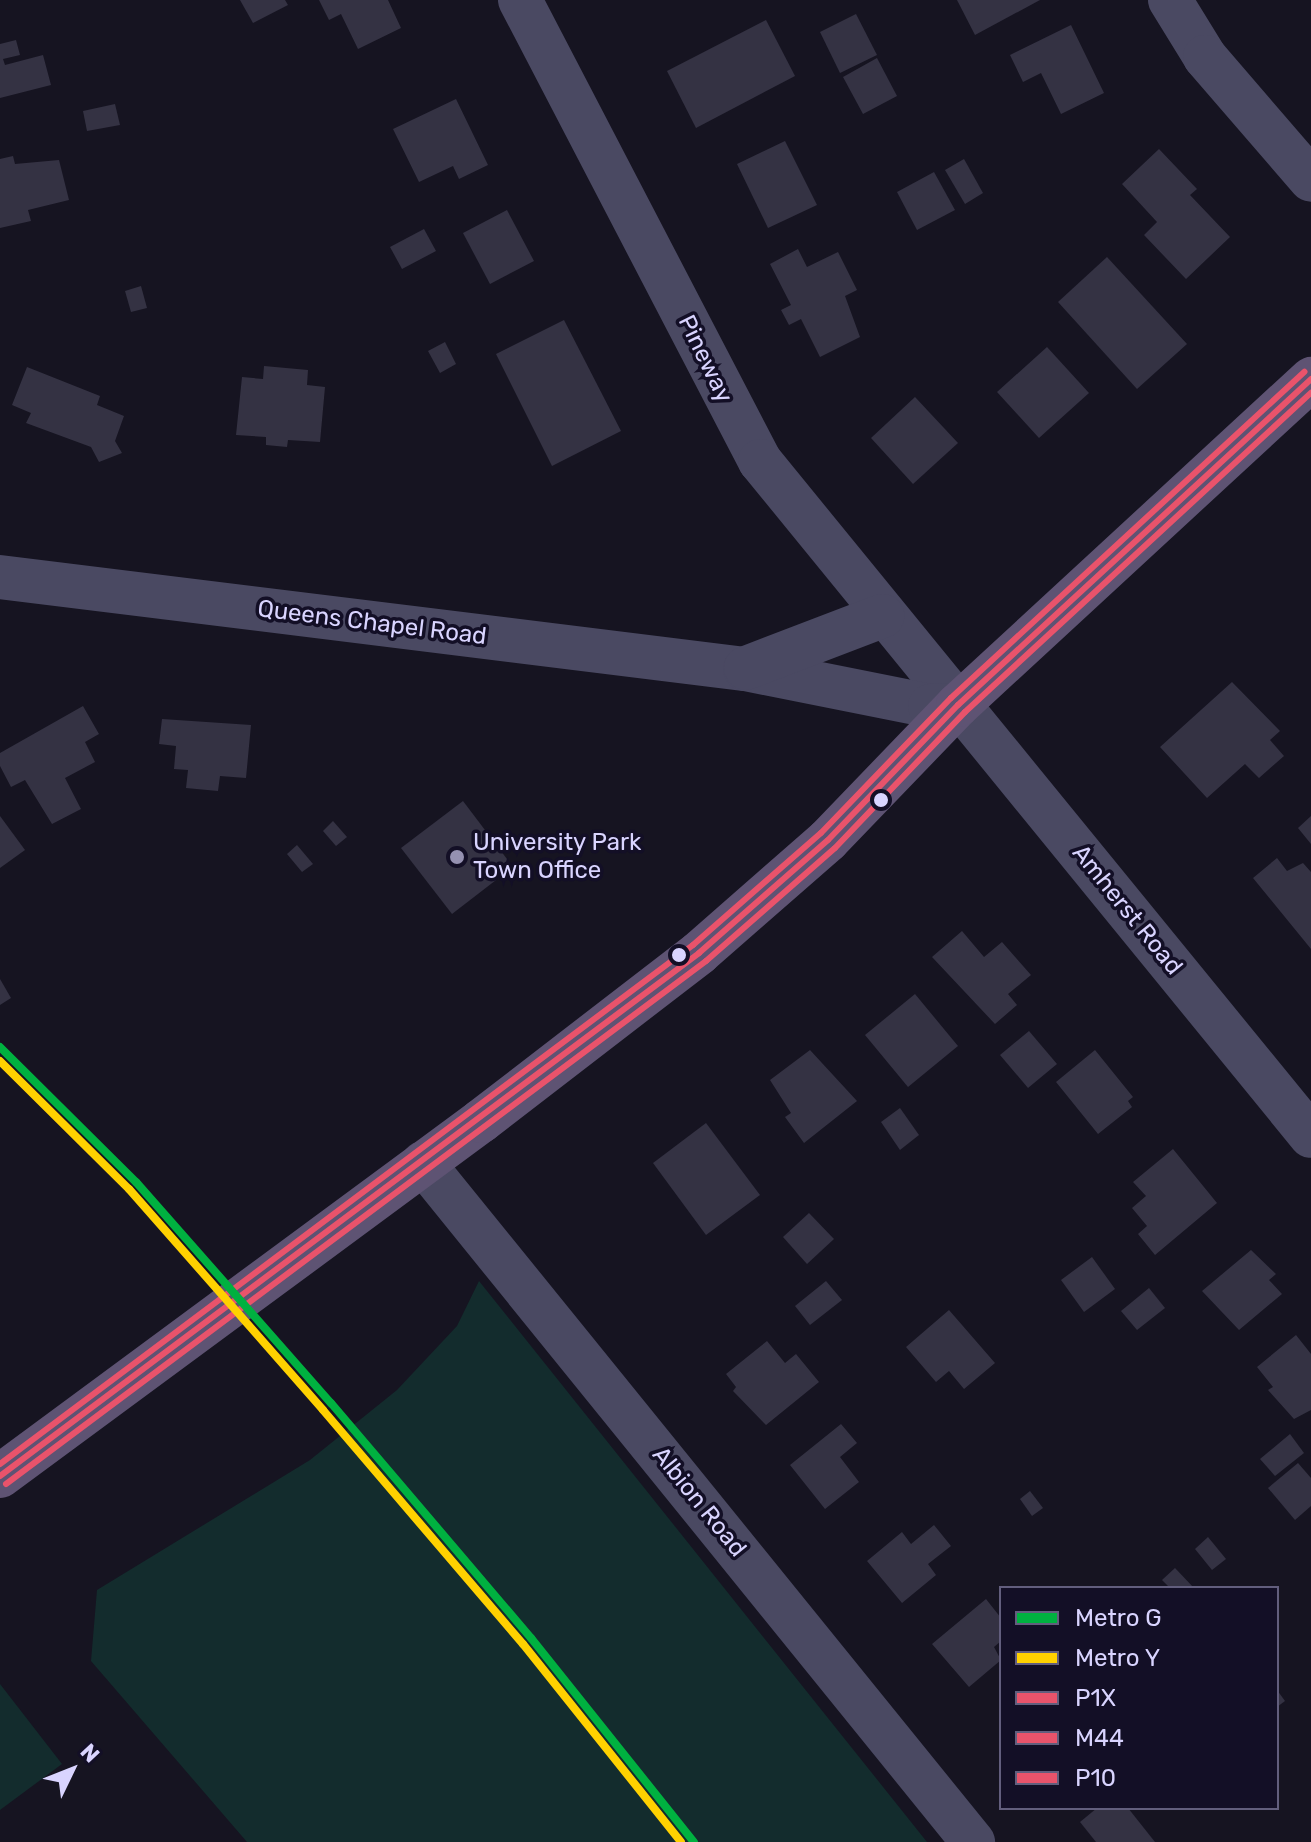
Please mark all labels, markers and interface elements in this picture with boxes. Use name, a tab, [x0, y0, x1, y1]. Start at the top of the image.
street label: Pineway	[671, 310, 739, 408]
street label: Queens Chapel Road	[256, 595, 488, 651]
unlabelled marker	[873, 792, 889, 808]
place label: University Park Town Office	[473, 829, 642, 885]
street label: Amherst Road	[1066, 839, 1188, 981]
marker: University Park Town Office	[448, 848, 466, 866]
unlabelled marker	[671, 947, 687, 963]
street label: Albion Road	[646, 1441, 752, 1563]
legend	[999, 1586, 1279, 1810]
text: Metro G	[1075, 1604, 1162, 1632]
text: Metro Y	[1075, 1644, 1160, 1672]
text: P1X	[1075, 1684, 1116, 1712]
text: M44	[1075, 1724, 1124, 1752]
north arrow	[32, 1730, 112, 1810]
text: N	[75, 1738, 105, 1768]
text: P10	[1075, 1764, 1116, 1792]

